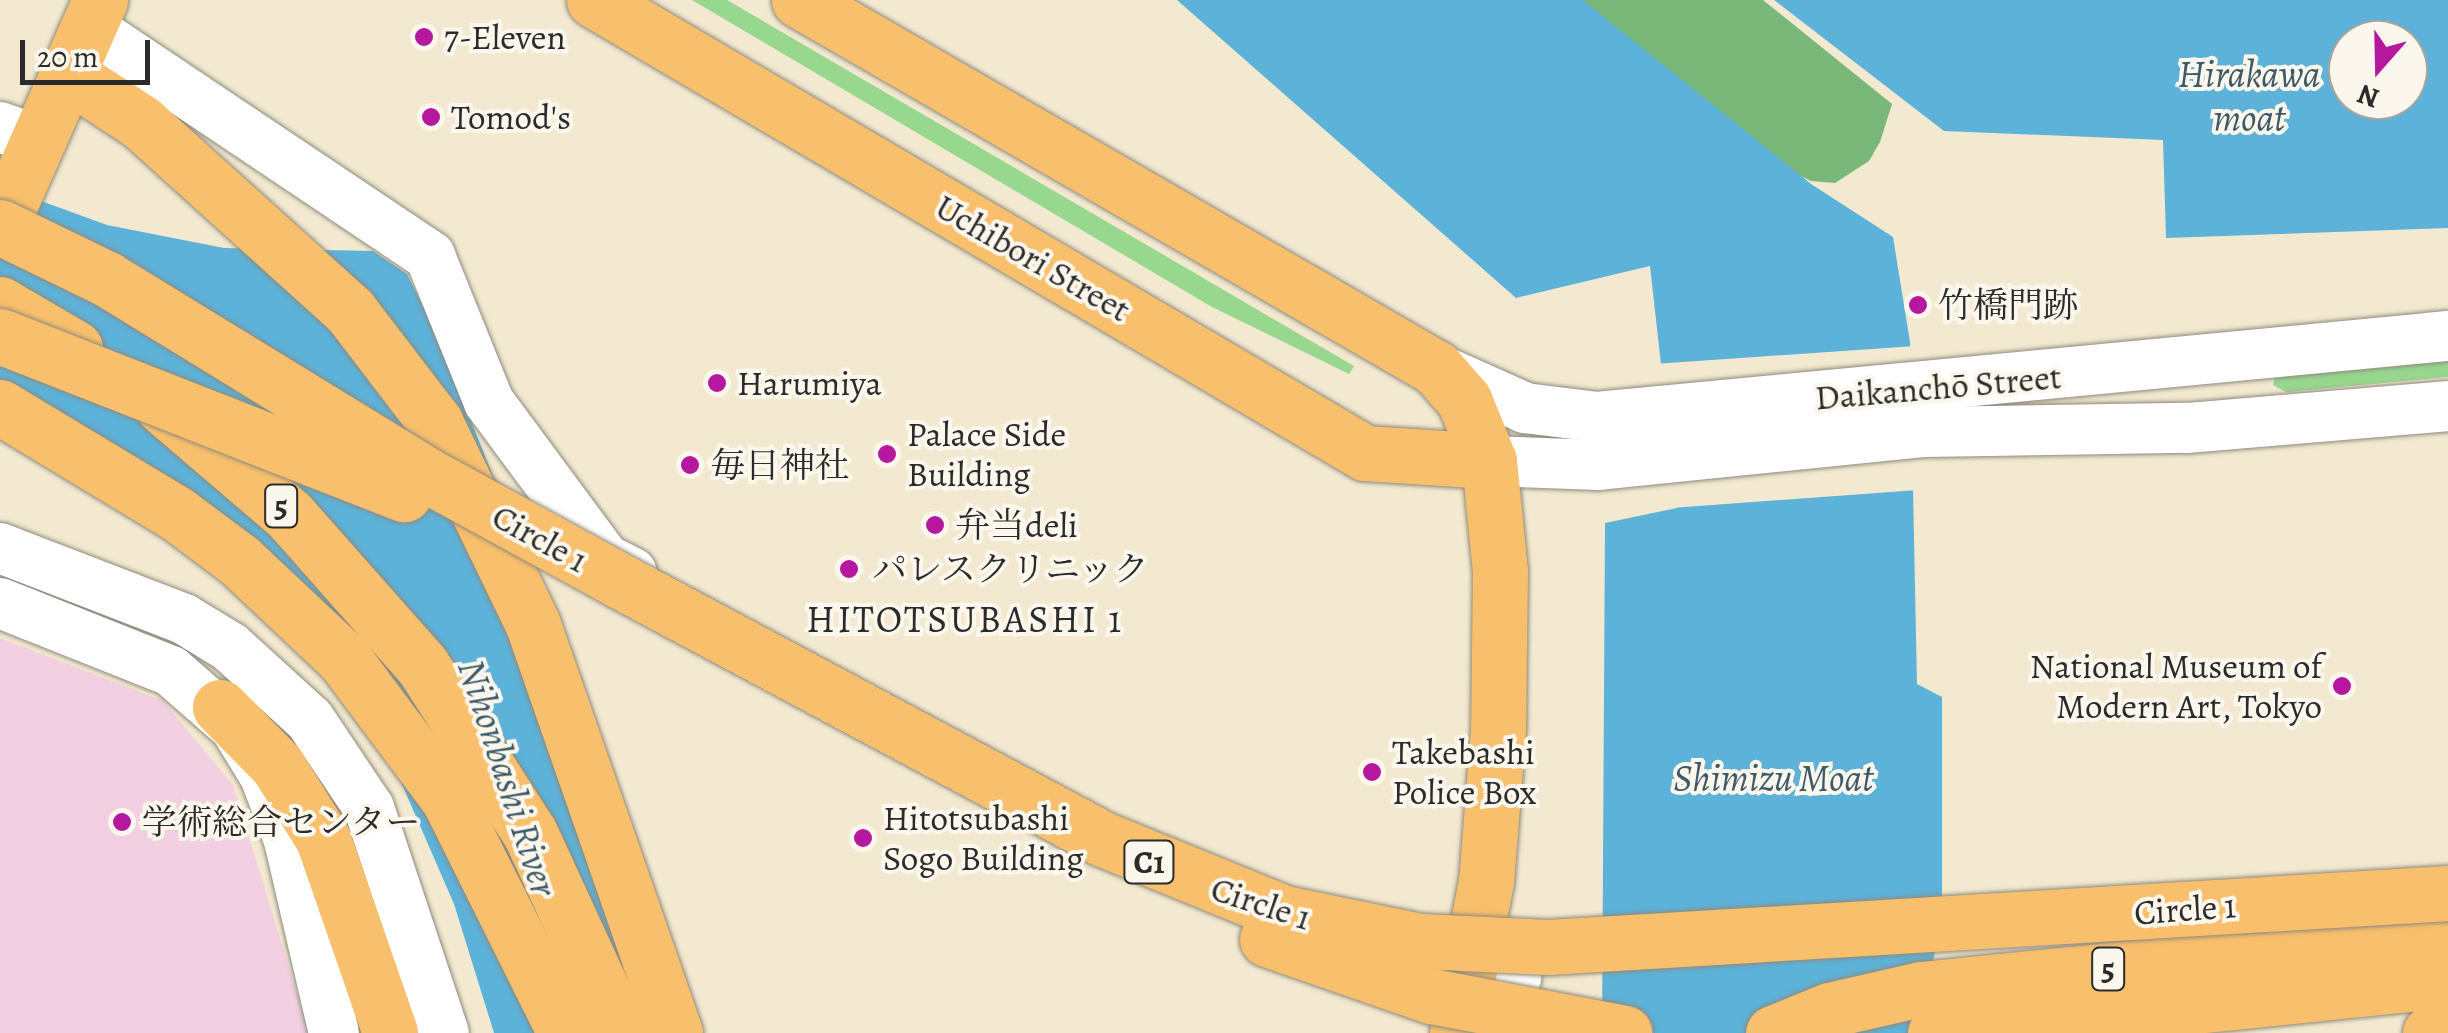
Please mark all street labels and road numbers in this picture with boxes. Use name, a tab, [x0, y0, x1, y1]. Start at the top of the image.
street label: Uchibori Street	[928, 185, 1138, 331]
street label: Daikanchō Street	[1813, 355, 2063, 419]
road number: 5	[264, 479, 298, 533]
street label: Circle 1	[485, 495, 595, 581]
road number: C1	[1122, 835, 1176, 889]
street label: Circle 1	[1206, 867, 1316, 939]
street label: Circle 1	[2133, 884, 2237, 934]
road number: 5	[2090, 942, 2126, 996]

